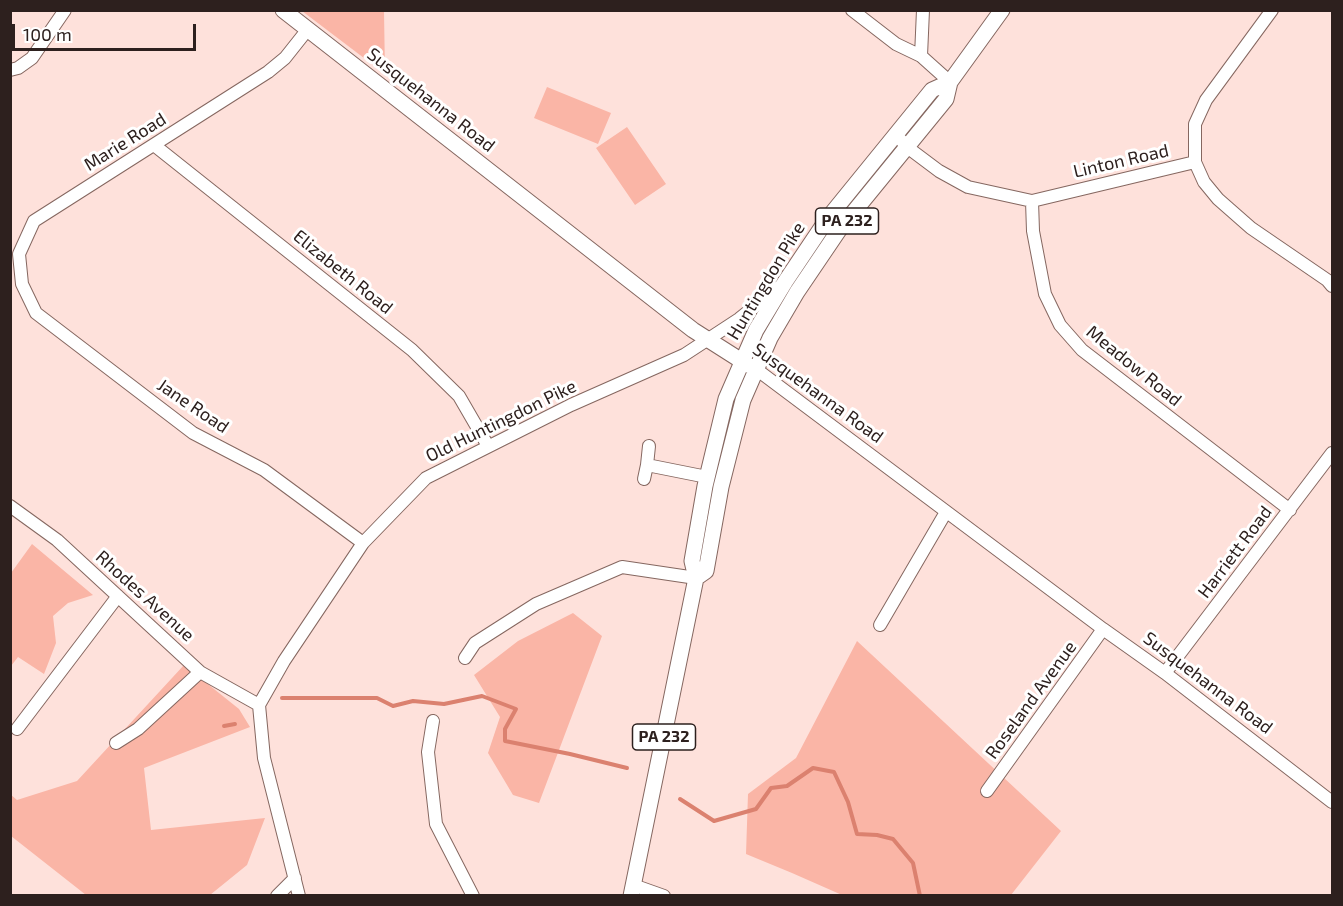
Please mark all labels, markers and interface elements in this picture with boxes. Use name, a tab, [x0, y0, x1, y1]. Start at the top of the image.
scale bar	[15, 12, 200, 50]
text: 100 m	[23, 23, 72, 45]
street label: Susquehanna Road	[363, 43, 499, 157]
street label: Marie Road	[80, 108, 170, 176]
street label: Linton Road	[1071, 140, 1171, 182]
road number: PA 232	[816, 208, 878, 234]
street label: Huntingdon Pike	[722, 218, 810, 344]
street label: Elizabeth Road	[289, 225, 397, 319]
street label: Meadow Road	[1082, 321, 1186, 411]
street label: Susquehanna Road	[748, 338, 888, 448]
street label: Jane Road	[153, 374, 233, 438]
street label: Old Huntingdon Pike	[422, 375, 580, 467]
street label: Harriett Road	[1193, 502, 1277, 602]
street label: Rhodes Avenue	[91, 546, 199, 646]
street label: Susquehanna Road	[1139, 627, 1277, 739]
street label: Roseland Avenue	[981, 637, 1081, 763]
road number: PA 232	[632, 724, 696, 750]

